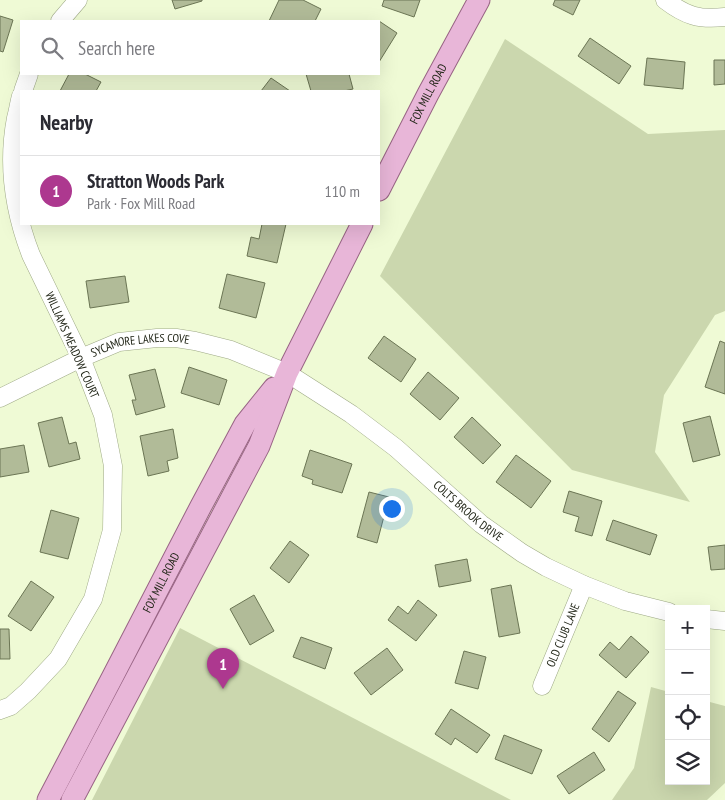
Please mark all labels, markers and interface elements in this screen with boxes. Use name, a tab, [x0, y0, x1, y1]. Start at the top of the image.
search box	[20, 20, 380, 75]
icon: search	[38, 34, 66, 62]
text: Search here	[78, 36, 155, 60]
street label: FOX MILL ROAD	[406, 61, 450, 126]
text: Nearby	[40, 109, 93, 136]
text: Stratton Woods Park	[87, 169, 224, 193]
text: 1	[52, 181, 60, 201]
text: 110 m	[325, 181, 360, 201]
text: Park · Fox Mill Road	[87, 193, 195, 213]
street label: WILLIAMS MEADOW COURT	[42, 289, 103, 401]
street label: SYCAMORE LAKES COVE	[88, 330, 191, 360]
street label: COLTS BROOK DRIVE	[431, 477, 506, 544]
your location	[379, 496, 405, 522]
street label: FOX MILL ROAD	[139, 550, 183, 615]
street label: OLD CLUB LANE	[543, 601, 583, 669]
map controls	[665, 605, 710, 785]
button: +	[665, 605, 710, 650]
pin: 1	[207, 648, 239, 689]
button: −	[665, 650, 710, 695]
button: locate	[665, 695, 710, 740]
button: layers	[665, 740, 710, 785]

